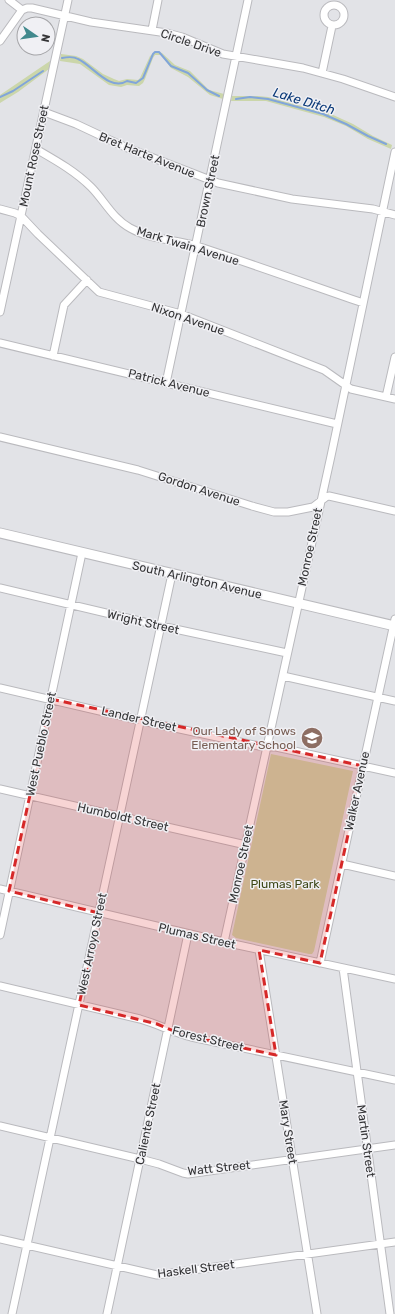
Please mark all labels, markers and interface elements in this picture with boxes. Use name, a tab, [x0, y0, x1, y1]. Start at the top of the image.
north arrow	[16, 16, 56, 56]
street label: Circle Drive	[159, 26, 224, 60]
text: N	[38, 33, 52, 44]
water label: Lake Ditch	[271, 84, 337, 118]
street label: Mount Rose Street	[16, 104, 52, 208]
street label: Bret Harte Avenue	[97, 129, 197, 181]
street label: Brown Street	[193, 153, 223, 229]
street label: Mark Twain Avenue	[135, 224, 241, 268]
street label: Nixon Avenue	[150, 300, 227, 338]
street label: Patrick Avenue	[127, 366, 212, 400]
street label: Gordon Avenue	[156, 469, 242, 509]
street label: Monroe Street	[295, 506, 325, 587]
street label: South Arlington Avenue	[131, 558, 263, 602]
street label: Wright Street	[106, 607, 181, 637]
street label: West Pueblo Street	[23, 690, 59, 797]
street label: Lander Street	[100, 704, 178, 734]
place label: Our Lady of Snows Elementary School	[191, 724, 296, 752]
school or university icon: Our Lady of Snows Elementary School	[299, 725, 325, 751]
street label: Walker Avenue	[342, 750, 372, 832]
street label: Humboldt Street	[76, 800, 170, 834]
street label: Monroe Street	[226, 823, 256, 904]
park label: Plumas Park	[250, 877, 320, 891]
street label: West Arroyo Street	[74, 891, 110, 996]
street label: Plumas Street	[157, 920, 237, 952]
street label: Forest Street	[171, 1023, 246, 1055]
street label: Caliente Street	[132, 1081, 164, 1166]
street label: Mary Street	[276, 1099, 300, 1165]
street label: Martin Street	[354, 1104, 378, 1179]
street label: Watt Street	[187, 1158, 251, 1178]
street label: Haskell Street	[157, 1257, 236, 1281]

